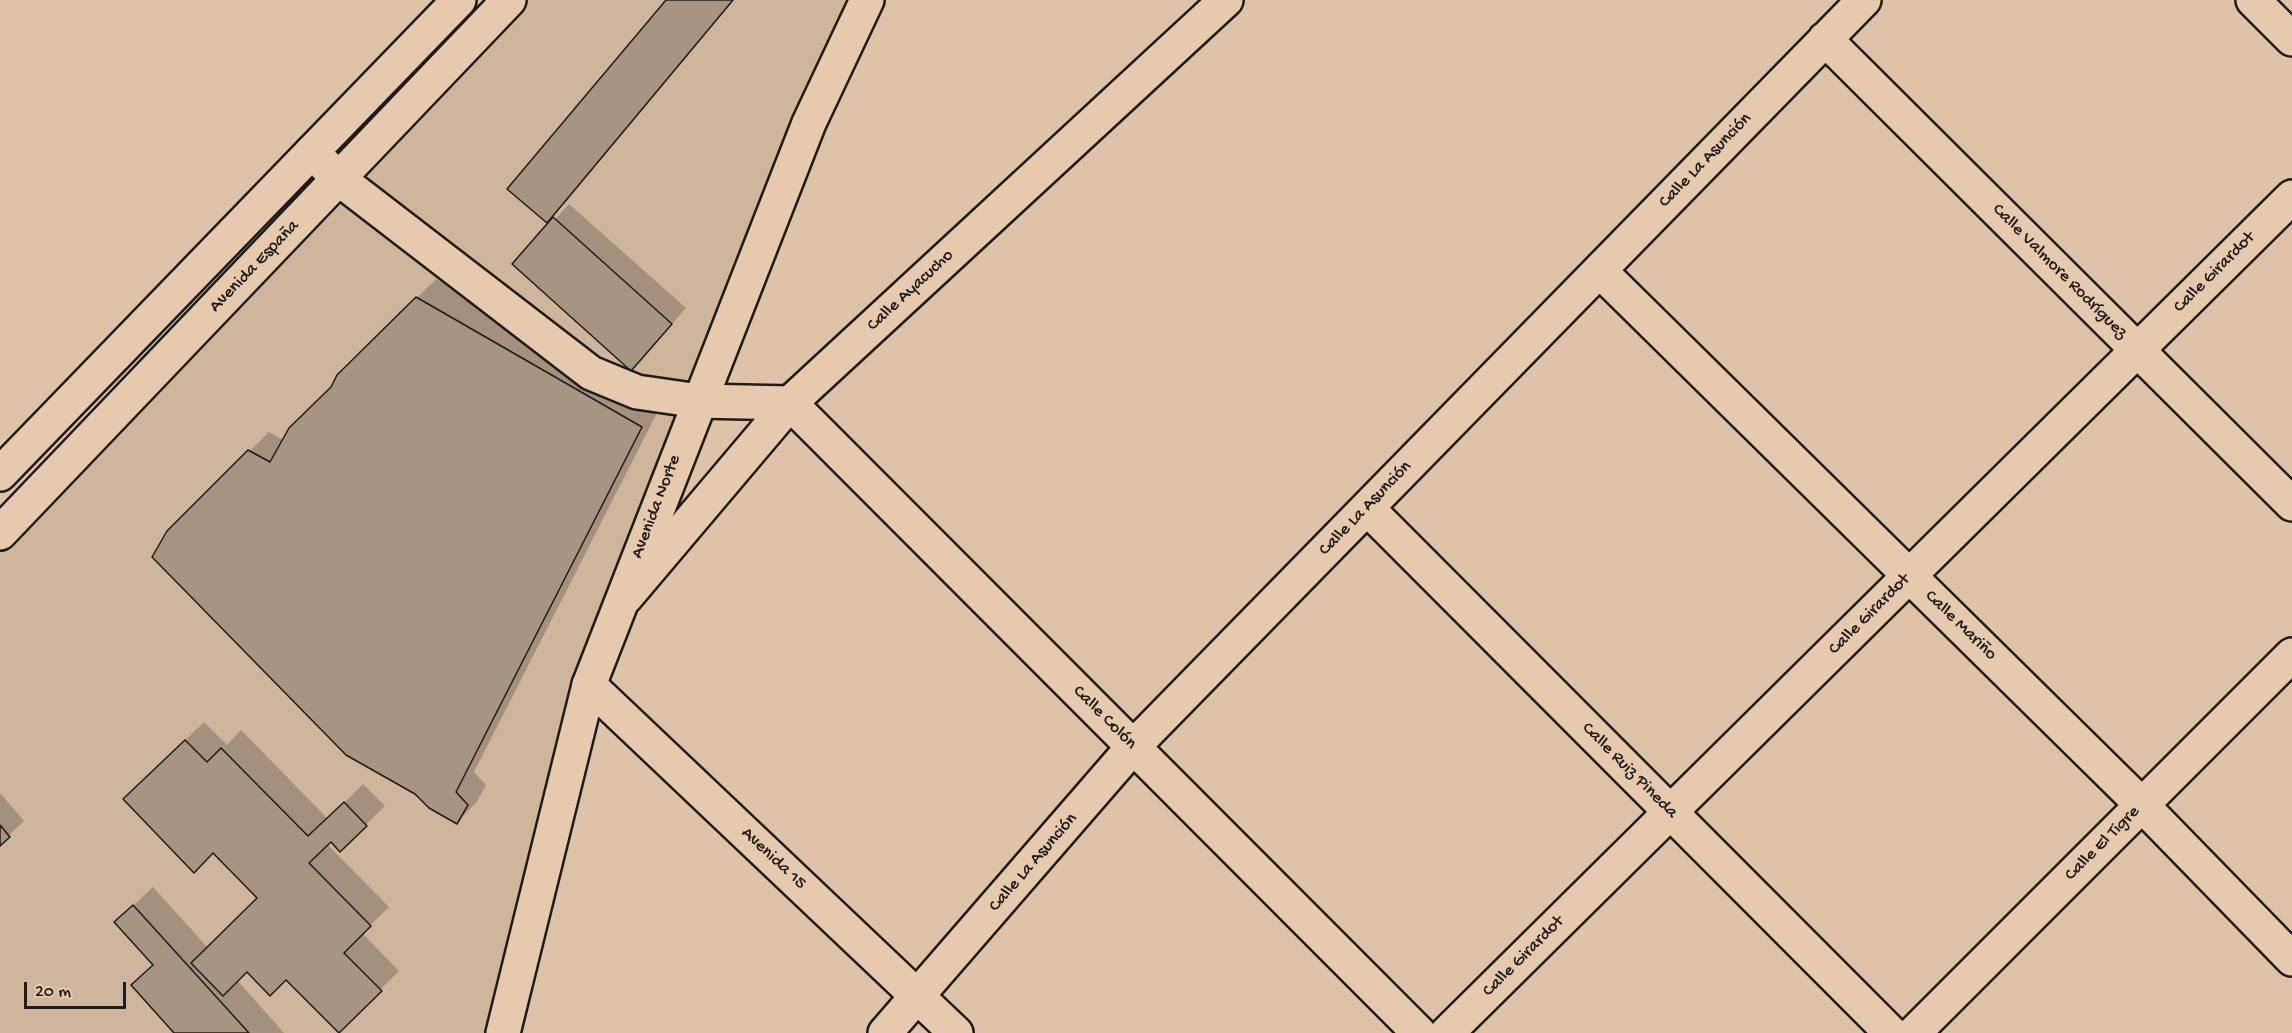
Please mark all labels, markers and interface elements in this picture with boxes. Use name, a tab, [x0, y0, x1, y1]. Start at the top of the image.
street label: Calle La Asunción	[1655, 109, 1757, 213]
street label: Calle Valmore Rodríguez	[1987, 200, 2131, 344]
street label: Avenida España	[205, 216, 305, 318]
street label: Calle Girardot	[2170, 228, 2260, 318]
street label: Calle Ayacucho	[863, 245, 959, 337]
street label: Avenida Norte	[627, 452, 687, 562]
street label: Calle La Asunción	[1315, 457, 1417, 561]
street label: Calle Girardot	[1825, 570, 1915, 660]
street label: Calle Mariño	[1919, 586, 2001, 666]
street label: Calle Colón	[1067, 681, 1141, 755]
street label: Calle Ruiz Pineda	[1576, 718, 1682, 824]
street label: Calle El Tigre	[2061, 802, 2145, 886]
street label: Calle La Asunción	[985, 809, 1083, 917]
street label: Avenida 15	[736, 823, 810, 895]
street label: Calle Girardot	[1479, 912, 1569, 1002]
scale bar	[27, 970, 129, 1008]
text: 20 m	[35, 982, 71, 1003]

